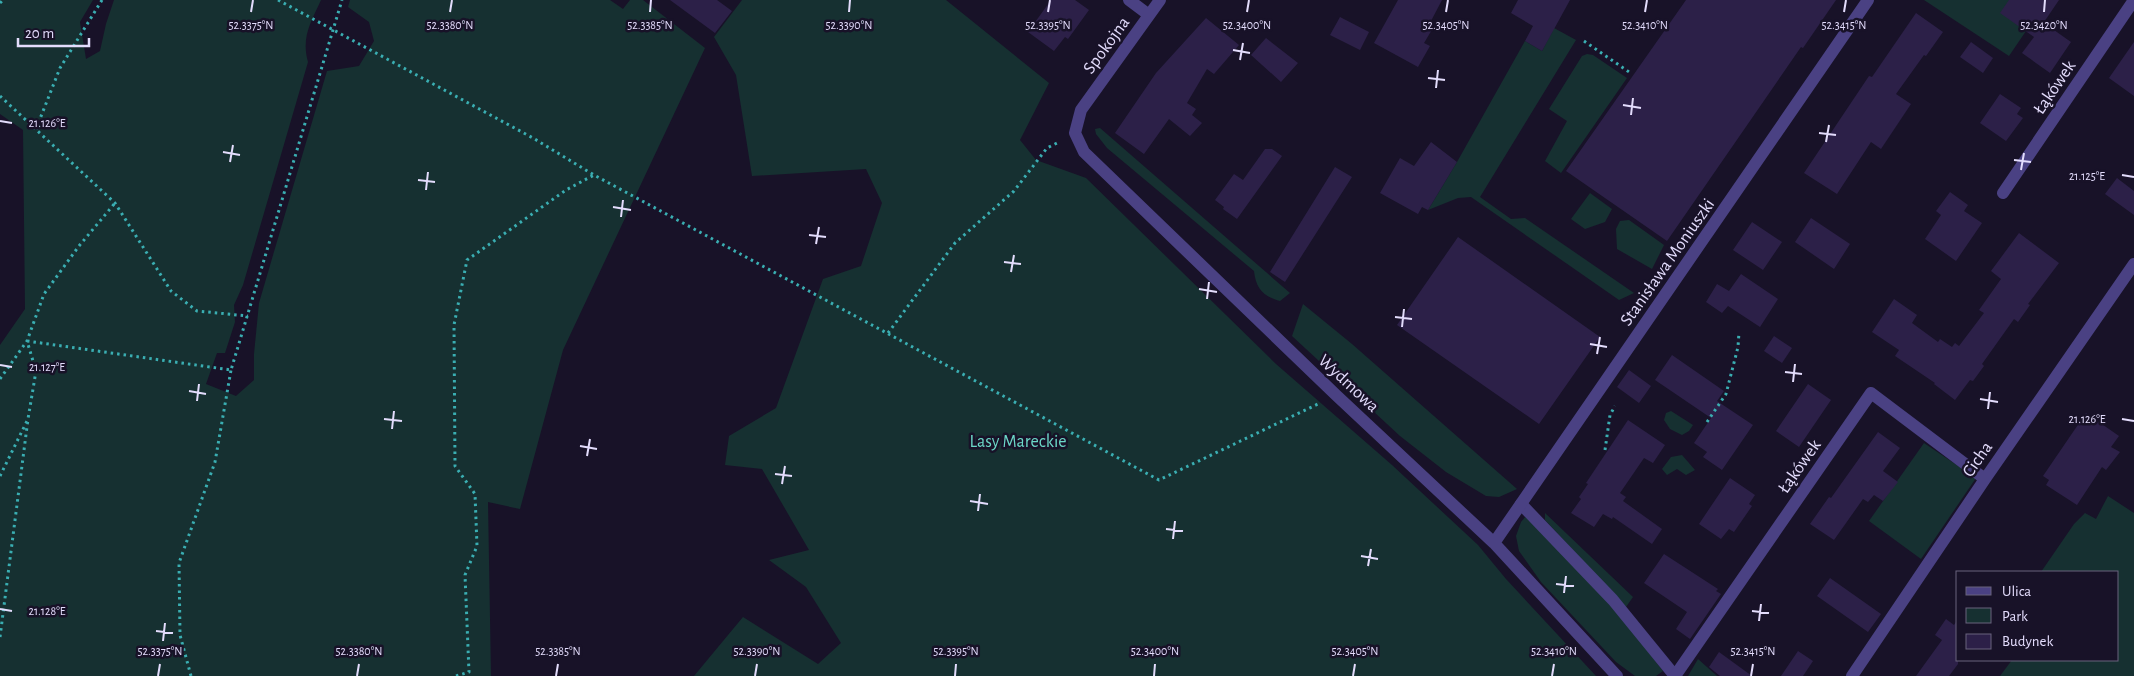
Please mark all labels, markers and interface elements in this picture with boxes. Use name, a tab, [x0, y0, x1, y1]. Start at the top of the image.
street label: Spokojna	[1080, 14, 1133, 77]
scale bar	[18, 15, 89, 47]
text: 52.3375°N	[229, 19, 273, 31]
text: 52.3380°N	[427, 19, 473, 31]
text: 52.3385°N	[627, 19, 673, 31]
text: 52.3390°N	[826, 19, 872, 31]
text: 52.3395°N	[1025, 19, 1071, 31]
text: 52.3400°N	[1223, 19, 1271, 31]
text: 52.3405°N	[1422, 19, 1470, 31]
text: 52.3410°N	[1622, 19, 1668, 31]
text: 52.3415°N	[1822, 19, 1866, 31]
text: 52.3420°N	[2020, 19, 2068, 31]
text: 20 m	[25, 26, 54, 41]
street label: Łąkówek	[2030, 57, 2080, 118]
text: 21.126°E	[29, 117, 66, 129]
text: 21.125°E	[2069, 170, 2105, 182]
street label: Stanisława Moniuszki	[1617, 196, 1718, 329]
street label: Wydmowa	[1315, 351, 1382, 416]
text: 21.127°E	[29, 361, 65, 373]
text: 21.126°E	[2069, 413, 2106, 425]
park label: Lasy Mareckie	[969, 433, 1067, 451]
street label: Łąkówek	[1775, 436, 1825, 497]
street label: Cicha	[1959, 439, 1996, 480]
legend	[1956, 571, 2119, 661]
text: Ulica	[2002, 584, 2031, 599]
text: 21.128°E	[29, 605, 66, 617]
text: Park	[2002, 609, 2028, 624]
text: Budynek	[2002, 634, 2054, 649]
text: 52.3375°N	[138, 645, 182, 657]
text: 52.3380°N	[336, 645, 382, 657]
text: 52.3385°N	[535, 645, 581, 657]
text: 52.3390°N	[734, 645, 780, 657]
text: 52.3395°N	[933, 645, 979, 657]
text: 52.3400°N	[1131, 645, 1179, 657]
text: 52.3405°N	[1331, 645, 1379, 657]
text: 52.3410°N	[1531, 645, 1577, 657]
text: 52.3415°N	[1731, 645, 1775, 657]

